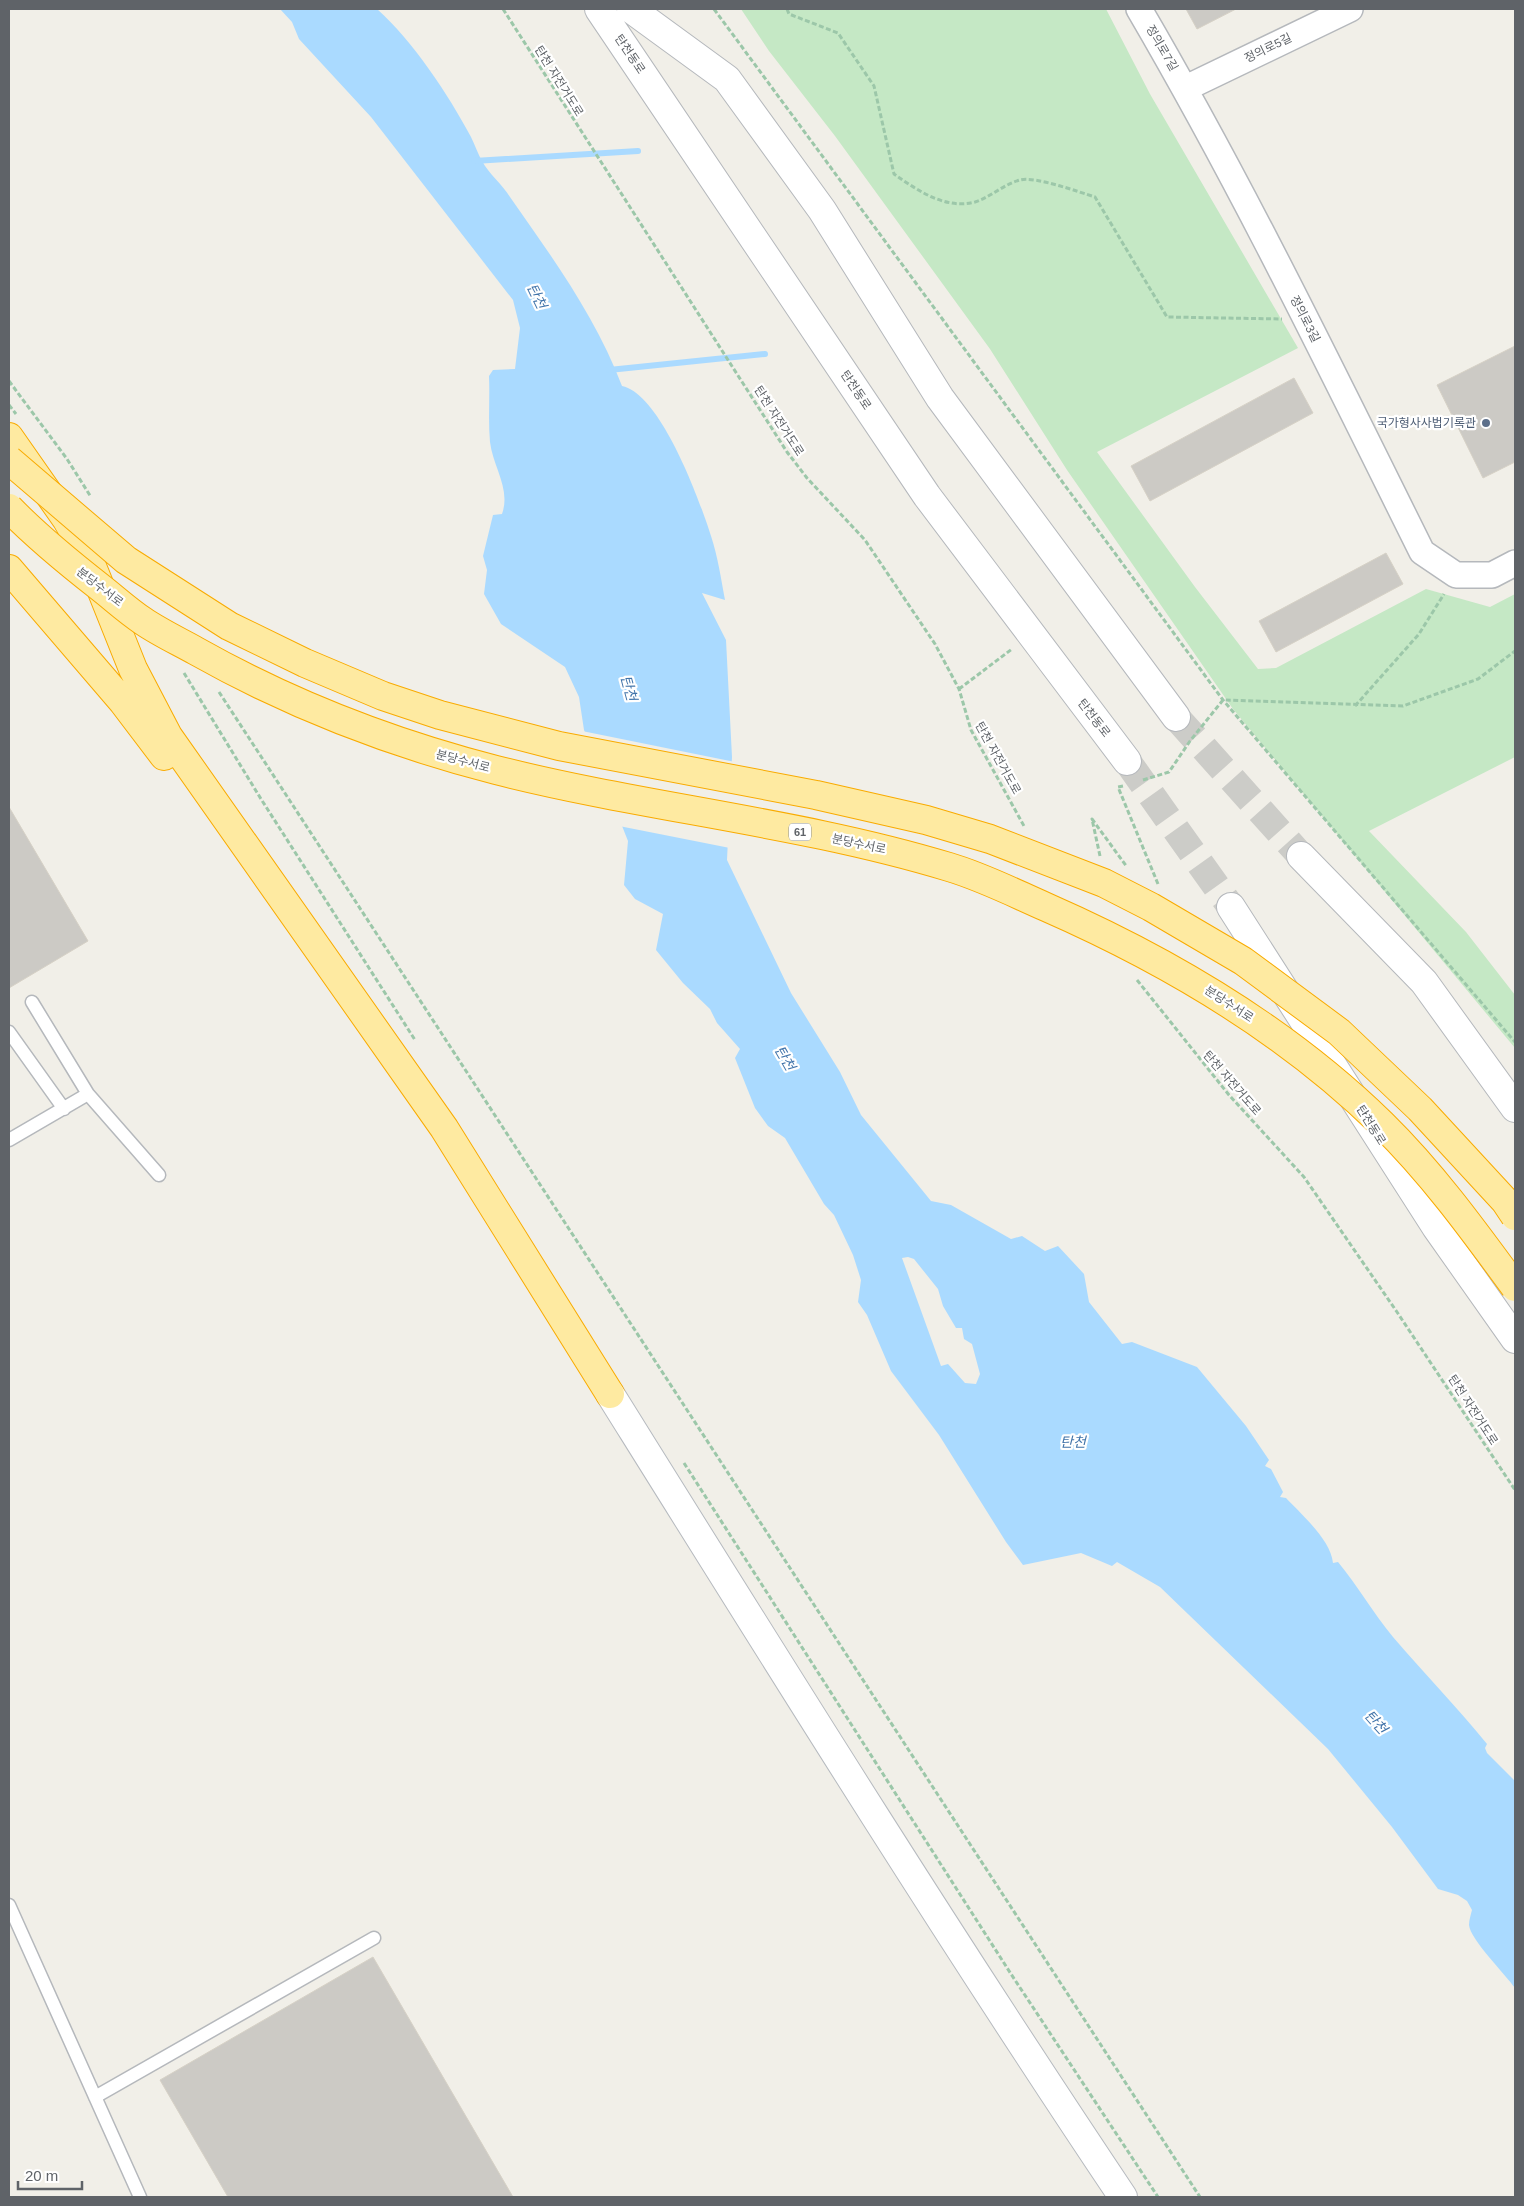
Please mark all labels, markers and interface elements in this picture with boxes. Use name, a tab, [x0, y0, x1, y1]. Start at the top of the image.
street label: 정의로7길	[1143, 22, 1181, 74]
street label: 정의로5길	[1242, 31, 1294, 65]
street label: 탄천동로	[612, 32, 648, 76]
street label: 탄천 자전거도로	[532, 43, 586, 119]
water label: 탄천	[524, 281, 550, 312]
street label: 정의로3길	[1287, 293, 1323, 345]
street label: 탄천동로	[838, 368, 874, 412]
street label: 탄천 자전거도로	[751, 383, 807, 459]
place label: 국가형사사법기록관	[1377, 416, 1476, 430]
marker: 국가형사사법기록관	[1480, 417, 1492, 429]
street label: 분당수서로	[74, 564, 126, 610]
water label: 탄천	[618, 673, 640, 704]
street label: 탄천동로	[1075, 696, 1113, 740]
street label: 탄천 자전거도로	[972, 719, 1024, 797]
street label: 분당수서로	[435, 747, 491, 775]
road number: 61	[789, 824, 811, 840]
street label: 분당수서로	[831, 831, 887, 857]
street label: 분당수서로	[1202, 983, 1256, 1025]
water label: 탄천	[772, 1043, 799, 1074]
street label: 탄천 자전거도로	[1200, 1048, 1264, 1118]
street label: 탄천동로	[1353, 1103, 1389, 1147]
street label: 탄천 자전거도로	[1445, 1372, 1501, 1448]
water label: 탄천	[1060, 1434, 1087, 1450]
water label: 탄천	[1361, 1707, 1391, 1738]
scale bar	[18, 2158, 81, 2190]
text: 20 m	[25, 2167, 58, 2184]

